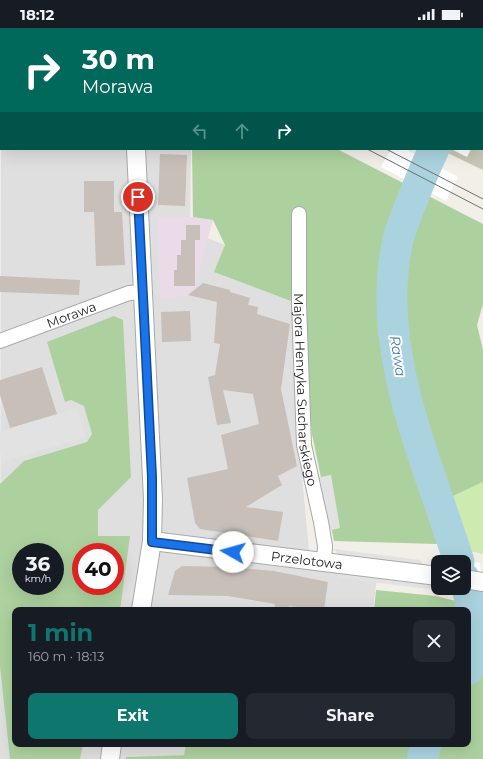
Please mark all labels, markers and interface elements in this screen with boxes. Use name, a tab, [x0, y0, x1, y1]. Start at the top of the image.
text: 18:12	[20, 5, 54, 24]
text: 30 m	[82, 42, 155, 76]
icon: right	[16, 44, 68, 96]
text: Morawa	[82, 76, 154, 98]
icon: left	[189, 120, 211, 142]
icon: ahead	[231, 120, 253, 142]
icon: right	[273, 120, 295, 142]
pin	[121, 180, 155, 214]
icon: arrive	[127, 186, 149, 208]
street label: Majora Henryka Sucharskiego	[291, 293, 321, 488]
street label: Morawa	[44, 298, 98, 331]
water label: Rawa	[386, 334, 410, 378]
position arrow	[212, 531, 254, 573]
speed limit sign: 40	[72, 543, 124, 595]
street label: Przelotowa	[270, 548, 344, 572]
text: 36	[26, 552, 50, 576]
map controls	[431, 555, 471, 595]
button: layers	[431, 555, 471, 595]
text: km/h	[25, 572, 51, 585]
text: 1 min	[28, 618, 93, 647]
button: close	[413, 620, 455, 662]
text: 160 m · 18:13	[28, 648, 104, 664]
button: Exit	[28, 693, 238, 739]
button: Share	[246, 693, 455, 739]

